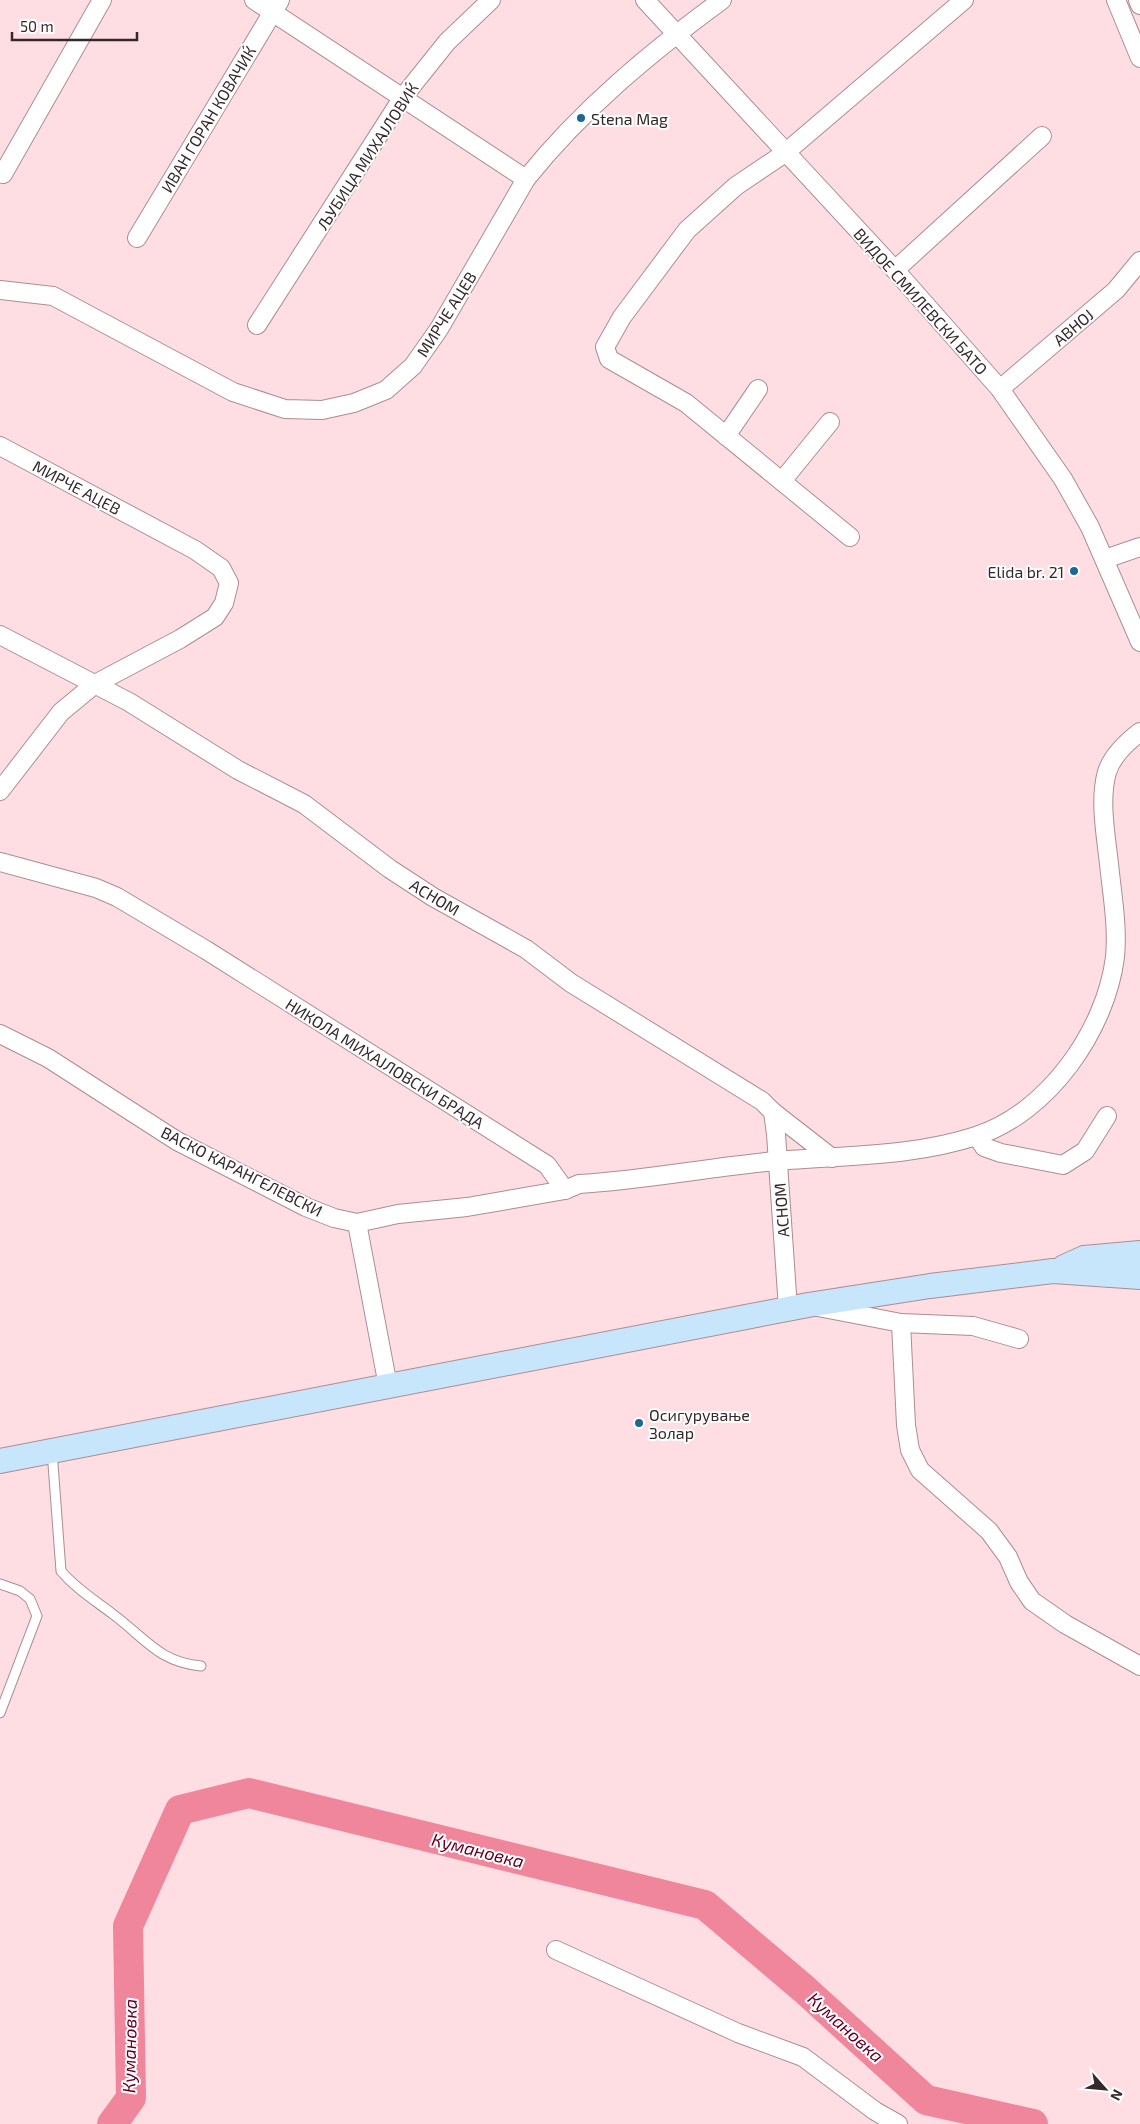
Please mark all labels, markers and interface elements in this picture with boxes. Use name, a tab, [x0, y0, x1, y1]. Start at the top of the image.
scale bar	[12, 10, 138, 42]
text: 50 m	[20, 17, 54, 35]
street label: ИВАН ГОРАН КОВАЧИЌ	[157, 42, 260, 196]
street label: ЉУБИЦА МИХАЈЛОВИЌ	[312, 79, 422, 233]
place label: Stena Mag	[591, 109, 668, 128]
marker: Stena Mag	[575, 112, 587, 124]
street label: ВИДОЕ СМИЛЕВСКИ БАТО	[850, 224, 992, 378]
street label: МИРЧЕ АЦЕВ	[412, 268, 480, 360]
street label: АВНОЈ	[1049, 305, 1097, 349]
street label: МИРЧЕ АЦЕВ	[30, 456, 124, 518]
place label: Elida br. 21	[988, 562, 1064, 581]
marker: Elida br. 21	[1068, 565, 1080, 577]
street label: АСНОМ	[407, 875, 463, 919]
street label: НИКОЛА МИХАЈЛОВСКИ БРАДА	[282, 994, 488, 1132]
street label: ВАСКО КАРАНГЕЛЕВСКИ	[158, 1122, 326, 1220]
street label: АСНОМ	[770, 1182, 792, 1238]
place label: Осигурување Золар	[649, 1405, 750, 1442]
marker: Осигурување Золар	[633, 1417, 645, 1429]
water label: Кумановка	[430, 1828, 526, 1872]
water label: Кумановка	[804, 1987, 888, 2067]
water label: Кумановка	[117, 1999, 141, 2093]
north arrow	[1080, 2064, 1130, 2114]
text: N	[1107, 2087, 1127, 2103]

